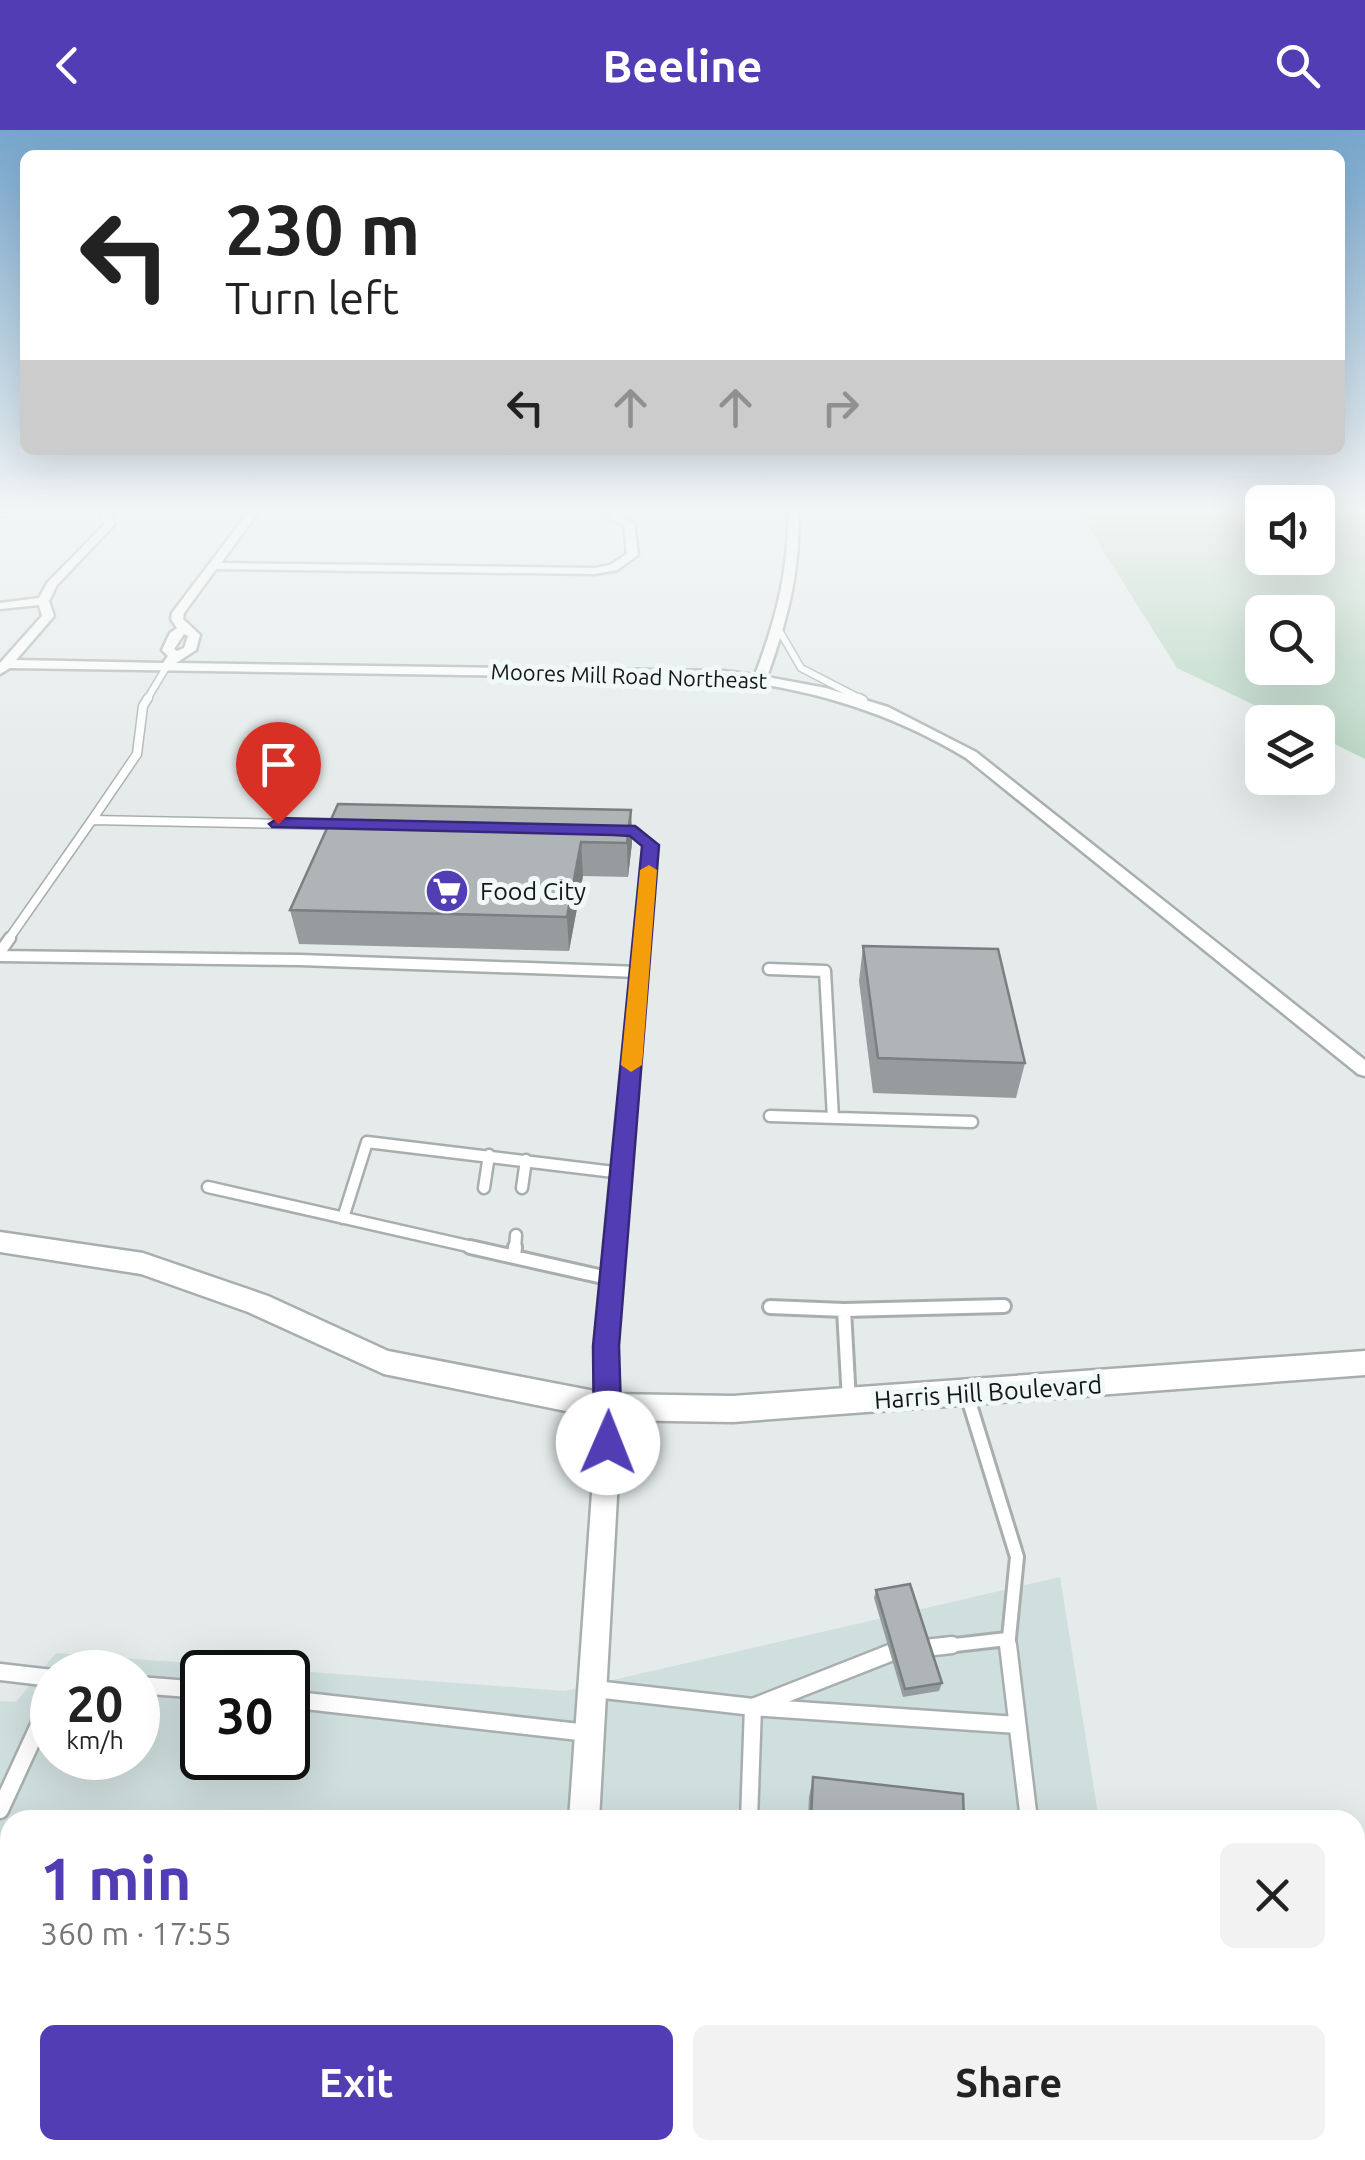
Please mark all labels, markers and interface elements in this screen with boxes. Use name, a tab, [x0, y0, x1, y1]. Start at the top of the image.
icon: back	[40, 38, 95, 93]
icon: search	[1270, 38, 1325, 93]
text: Beeline	[602, 40, 763, 91]
icon: left	[60, 190, 190, 320]
text: 230 m	[225, 190, 420, 268]
text: Turn left	[225, 272, 399, 323]
icon: left	[498, 380, 553, 435]
icon: ahead	[603, 380, 658, 435]
icon: ahead	[708, 380, 763, 435]
icon: right	[813, 380, 868, 435]
map controls	[1245, 485, 1335, 795]
button: sound	[1245, 485, 1335, 575]
button: search	[1245, 595, 1335, 685]
street label: Moores Mill Road Northeast	[490, 658, 768, 693]
button: layers	[1245, 705, 1335, 795]
pin	[236, 722, 321, 825]
icon: arrive	[251, 737, 306, 792]
supermarket icon: Food City	[424, 868, 470, 914]
place label: Food City	[480, 877, 586, 905]
street label: Harris Hill Boulevard	[873, 1370, 1103, 1414]
position arrow	[556, 1391, 660, 1495]
speed limit sign: 30	[180, 1650, 310, 1780]
text: 20	[67, 1675, 123, 1731]
text: km/h	[66, 1726, 124, 1754]
button: close	[1220, 1843, 1325, 1948]
text: 1 min	[40, 1844, 192, 1911]
text: 360 m · 17:55	[40, 1915, 232, 1951]
button: Exit	[40, 2025, 673, 2140]
button: Share	[693, 2025, 1325, 2140]

